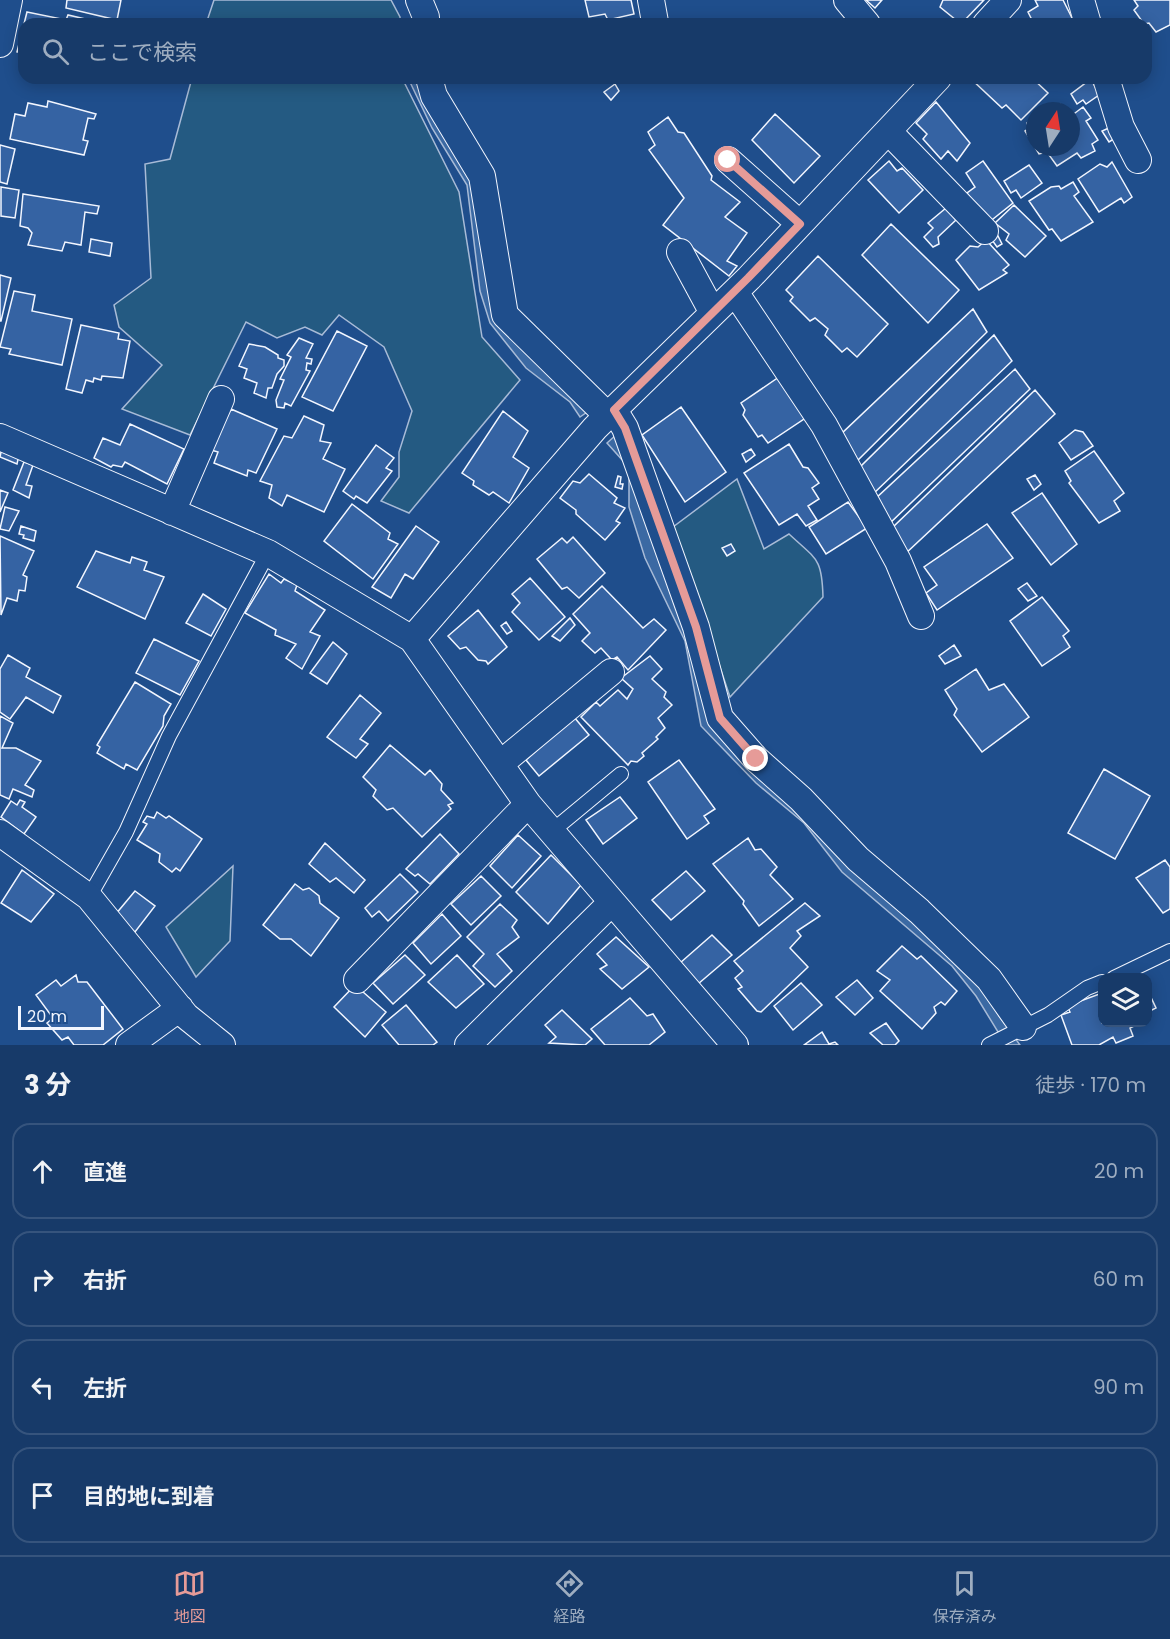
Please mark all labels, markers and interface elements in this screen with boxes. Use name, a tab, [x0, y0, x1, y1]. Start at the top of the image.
search box	[18, 18, 1152, 84]
icon: search	[39, 35, 72, 68]
text: ここで検索	[87, 37, 197, 68]
north arrow	[1026, 102, 1080, 156]
route start	[714, 146, 740, 172]
route end	[742, 745, 768, 771]
map controls	[1098, 973, 1152, 1027]
button: layers	[1098, 973, 1152, 1027]
scale bar	[18, 1003, 104, 1030]
text: 20 m	[27, 1005, 67, 1028]
text: 3 分	[24, 1067, 71, 1103]
text: 徒歩 · 170 m	[1035, 1071, 1146, 1099]
icon: ahead	[26, 1155, 59, 1188]
text: 直進	[83, 1157, 127, 1188]
text: 20 m	[1094, 1157, 1144, 1185]
icon: right	[26, 1263, 59, 1296]
text: 右折	[83, 1265, 127, 1296]
text: 60 m	[1093, 1265, 1144, 1293]
icon: left	[26, 1371, 59, 1404]
text: 左折	[83, 1373, 127, 1404]
text: 90 m	[1093, 1373, 1144, 1401]
icon: arrive	[26, 1479, 59, 1512]
text: 目的地に到着	[83, 1481, 215, 1512]
tab: 地図	[173, 1567, 206, 1629]
tab: 経路	[553, 1567, 586, 1629]
tab: 保存済み	[933, 1567, 997, 1629]

